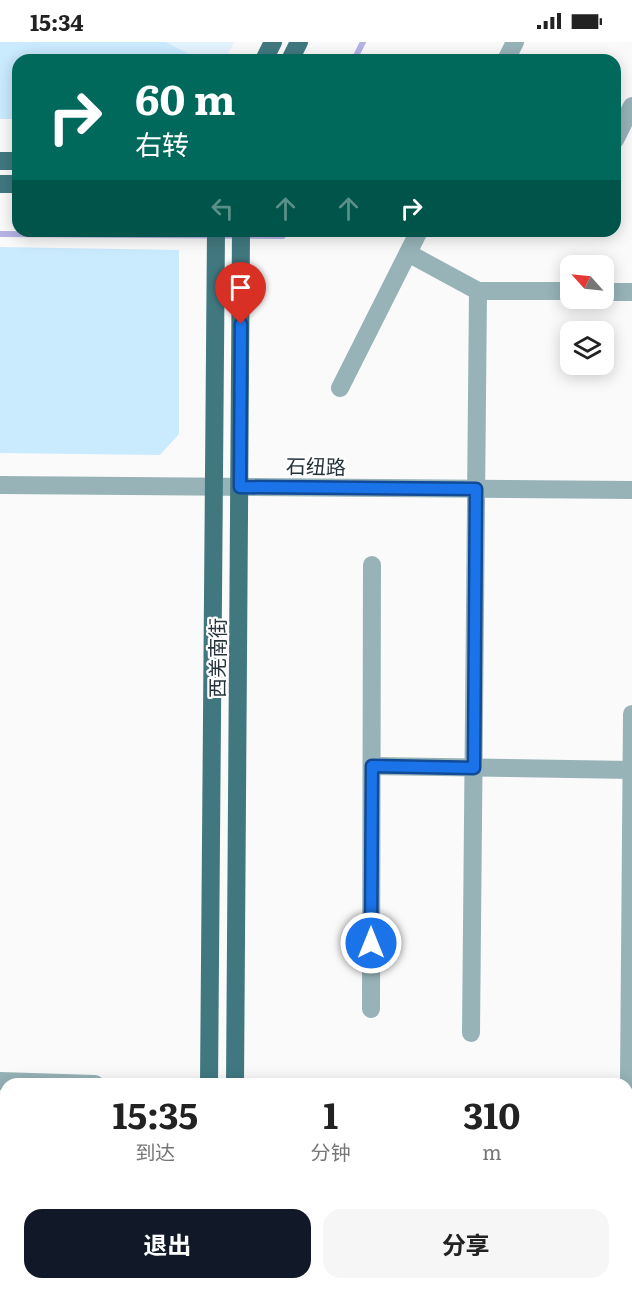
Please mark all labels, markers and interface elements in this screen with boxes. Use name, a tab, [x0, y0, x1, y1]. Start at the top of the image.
text: 15:34	[30, 5, 84, 38]
text: 60 m	[135, 66, 236, 128]
icon: right	[36, 78, 114, 156]
text: 右转	[135, 123, 189, 163]
icon: left	[206, 192, 239, 225]
icon: ahead	[269, 192, 302, 225]
icon: ahead	[332, 192, 365, 225]
icon: right	[395, 192, 428, 225]
north arrow	[560, 255, 614, 309]
map controls	[560, 255, 614, 375]
pin	[215, 262, 266, 324]
icon: arrive	[224, 271, 257, 304]
button: layers	[560, 321, 614, 375]
street label: 石纽路	[286, 449, 346, 481]
street label: 西羌南街	[201, 618, 231, 698]
position arrow	[339, 911, 403, 975]
text: 15:35	[113, 1087, 198, 1140]
text: 1	[323, 1087, 338, 1140]
text: 310	[463, 1087, 520, 1140]
text: 到达	[135, 1136, 175, 1166]
text: 分钟	[311, 1136, 351, 1166]
text: m	[482, 1136, 502, 1166]
button: 退出	[24, 1209, 311, 1278]
button: 分享	[323, 1209, 609, 1278]

